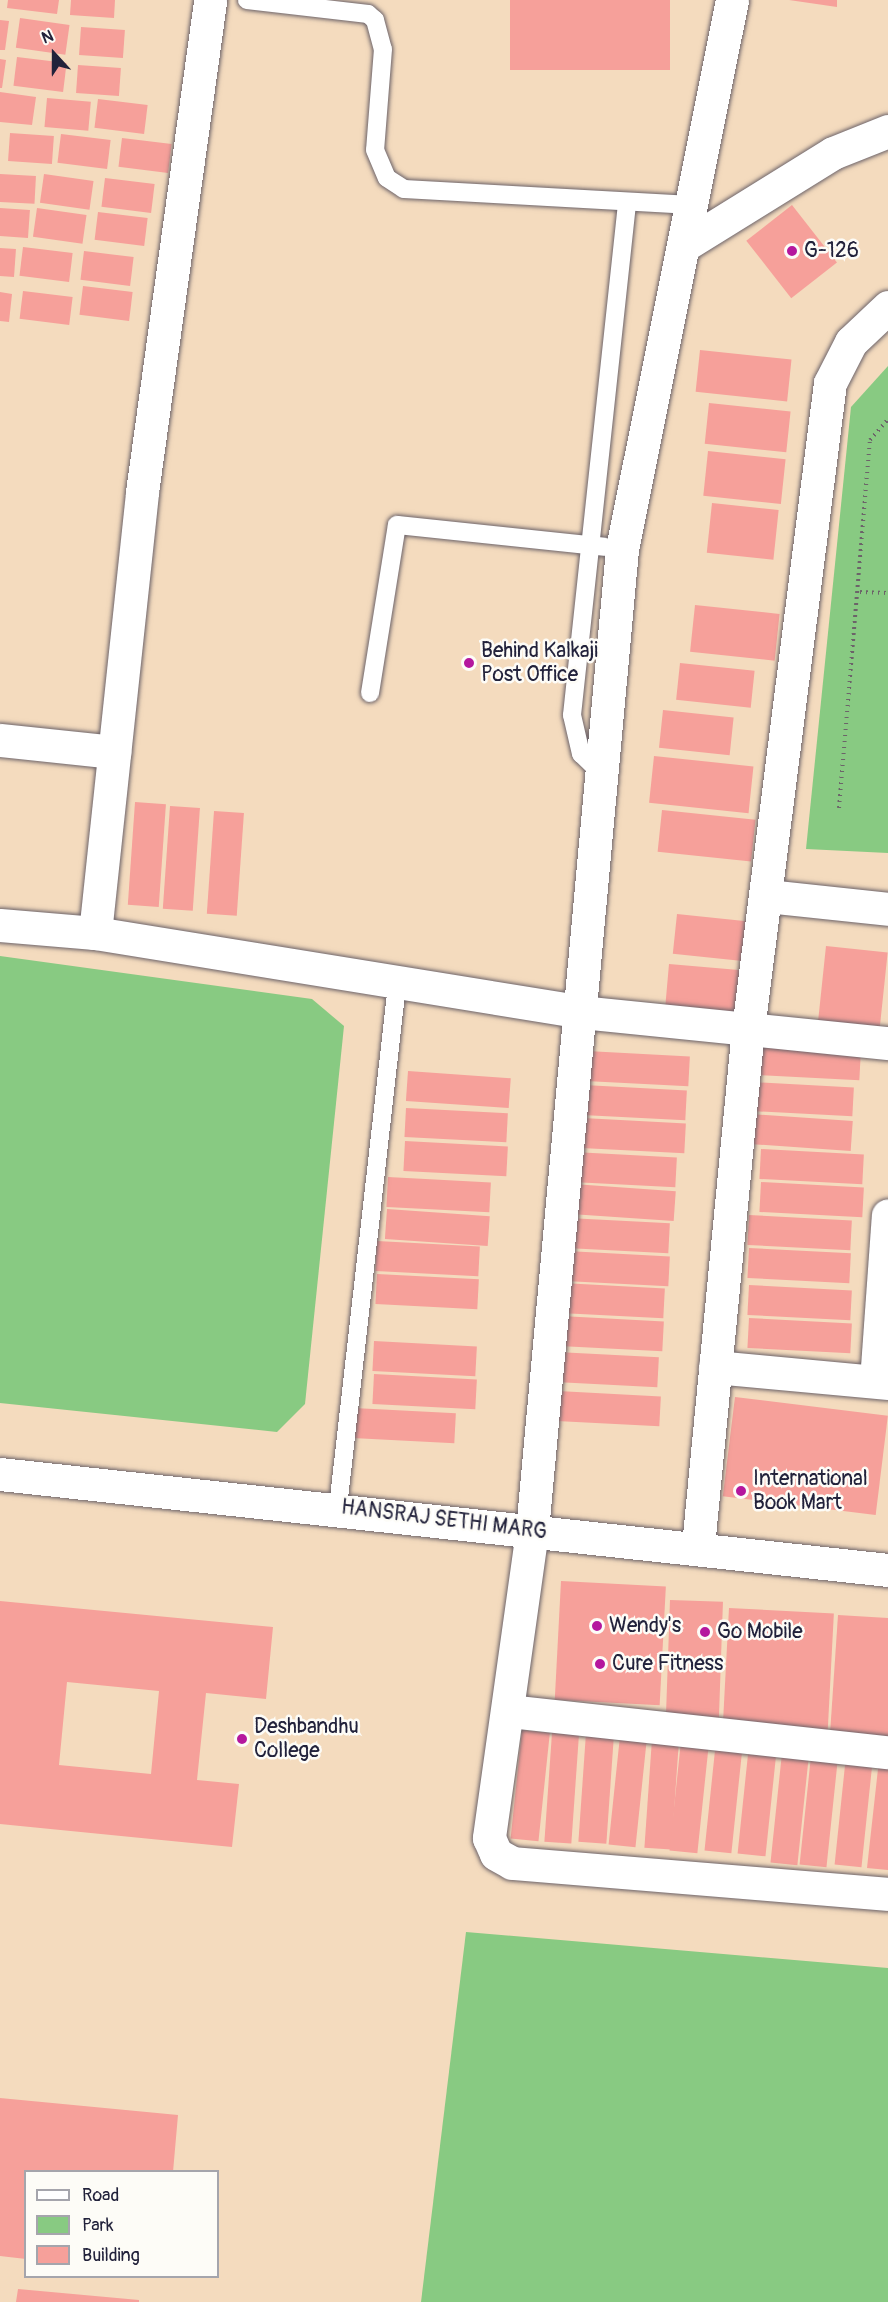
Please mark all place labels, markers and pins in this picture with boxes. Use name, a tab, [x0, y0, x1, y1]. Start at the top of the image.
place label: G-126	[804, 238, 859, 264]
marker: G-126	[785, 244, 799, 258]
place label: Behind Kalkaji Post Office	[481, 638, 598, 688]
marker: Behind Kalkaji Post Office	[462, 656, 476, 670]
place label: International Book Mart	[753, 1466, 868, 1516]
marker: International Book Mart	[734, 1484, 748, 1498]
place label: Wendy's	[609, 1613, 681, 1639]
marker: Wendy's	[590, 1619, 604, 1633]
place label: Go Mobile	[717, 1619, 803, 1645]
marker: Go Mobile	[698, 1625, 712, 1639]
place label: Cure Fitness	[612, 1651, 723, 1677]
marker: Cure Fitness	[593, 1657, 607, 1671]
place label: Deshbandhu College	[254, 1714, 359, 1764]
marker: Deshbandhu College	[235, 1732, 249, 1746]

